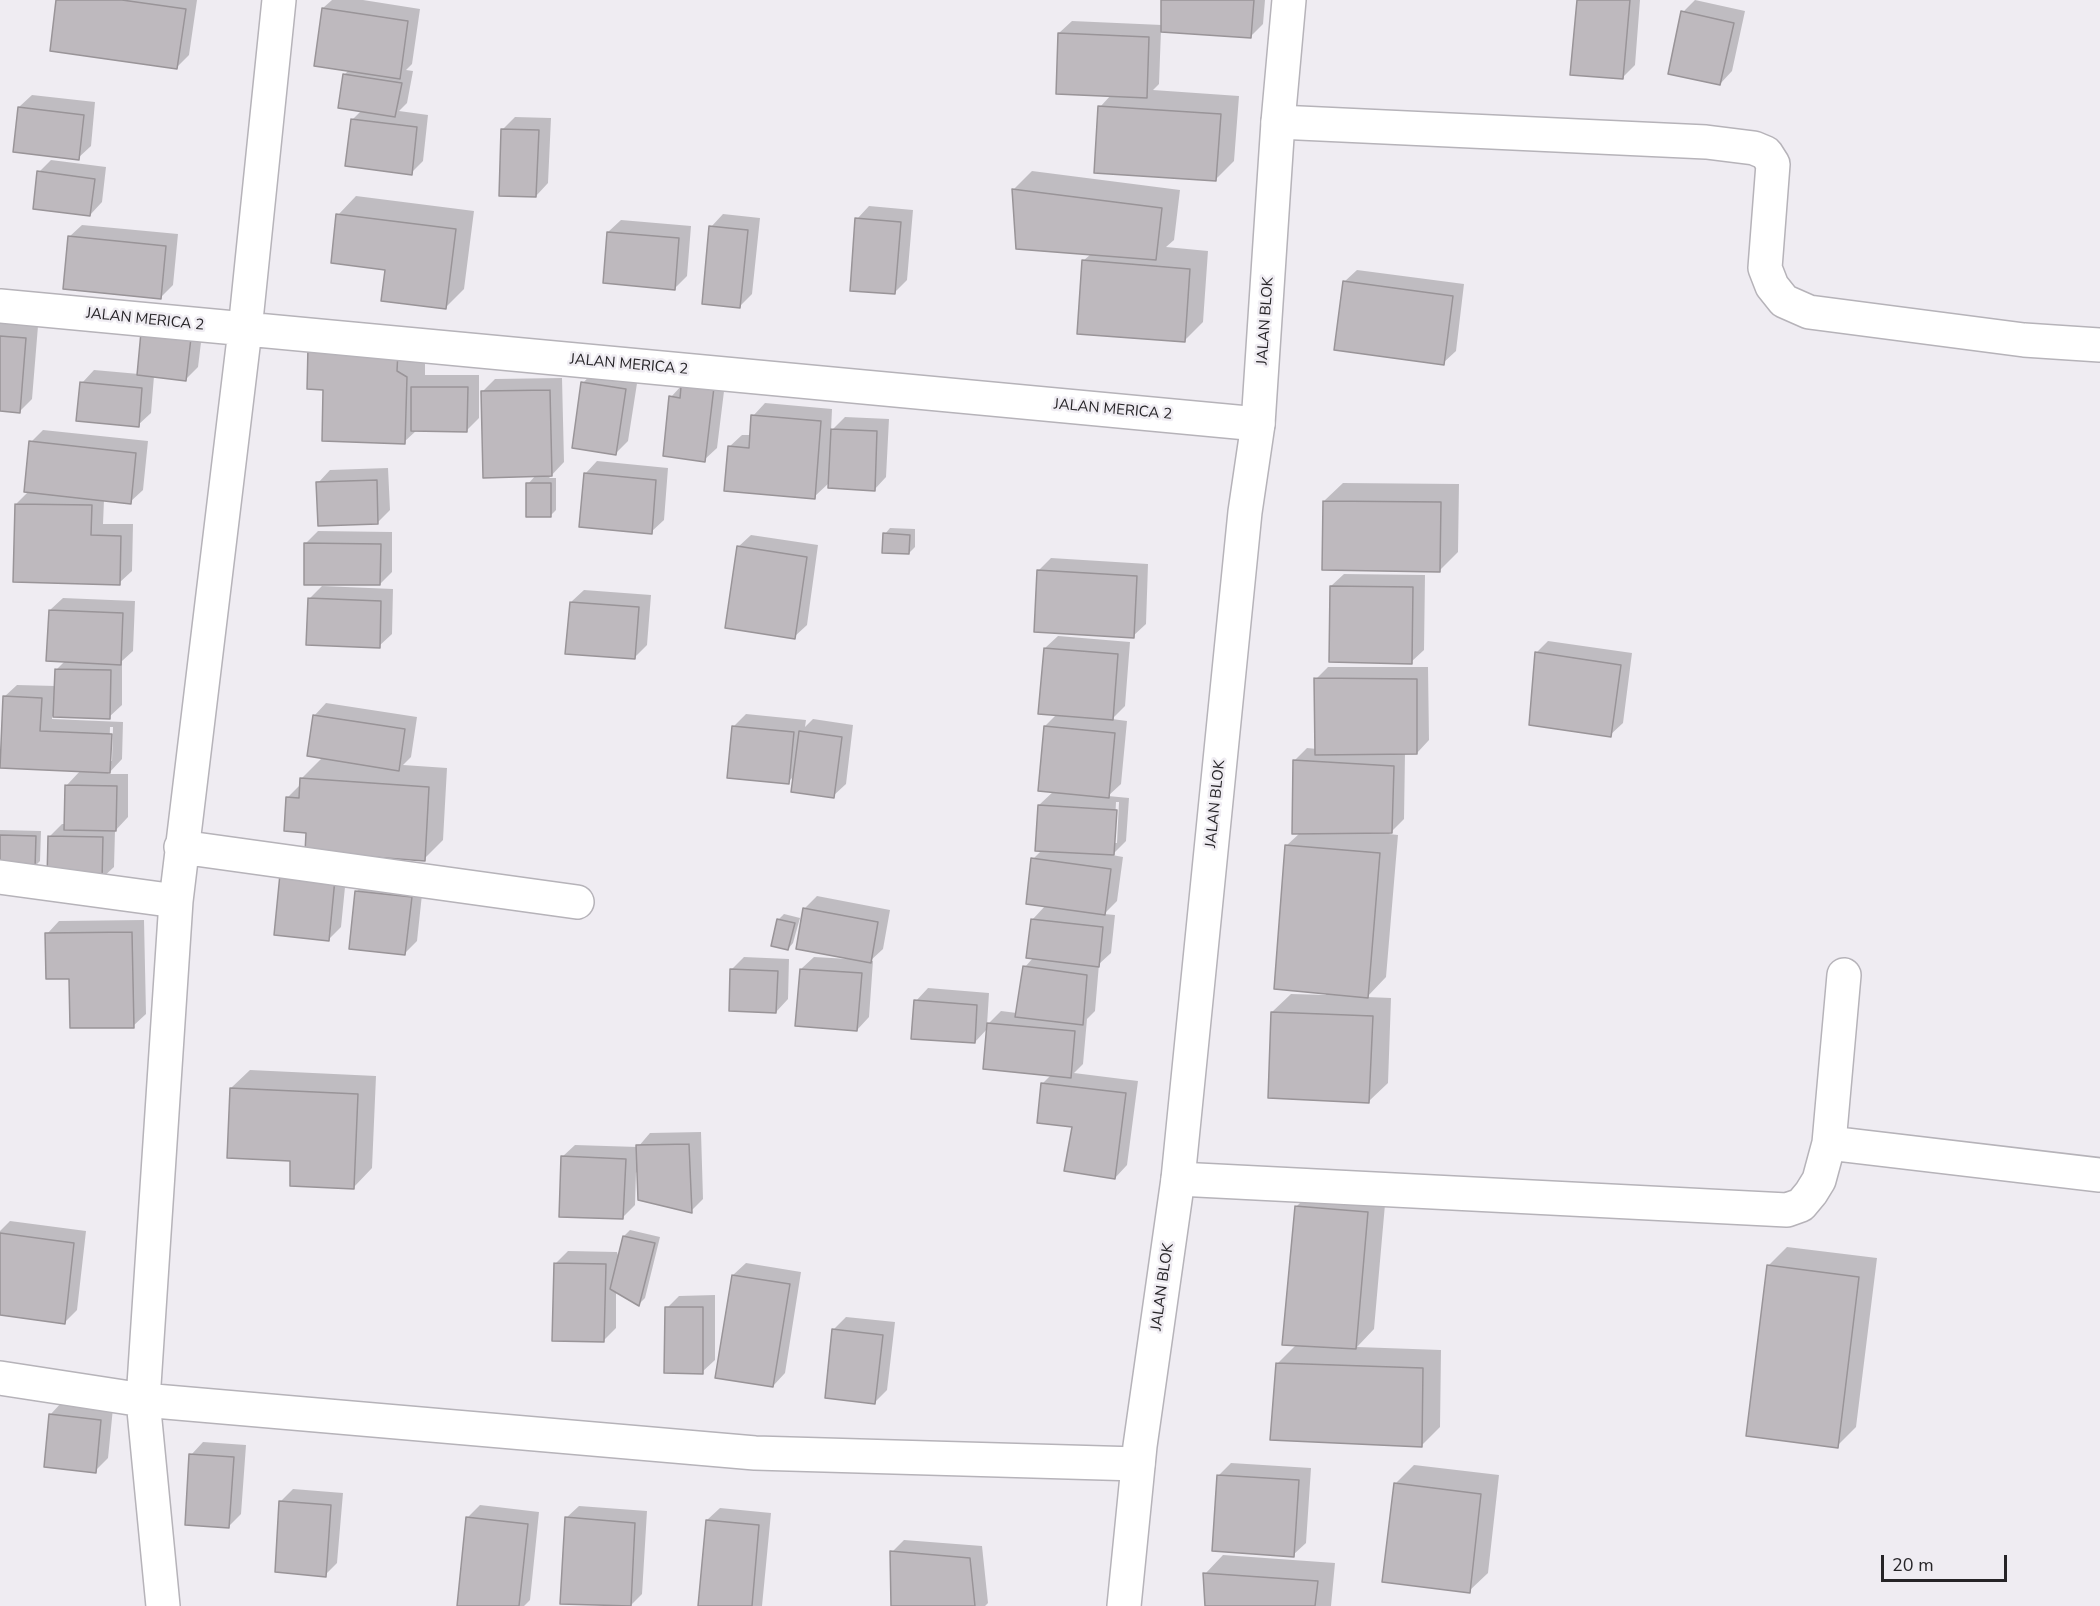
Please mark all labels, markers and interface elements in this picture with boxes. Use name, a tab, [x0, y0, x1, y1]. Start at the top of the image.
street label: JALAN BLOK	[1254, 276, 1278, 366]
street label: JALAN MERICA 2	[85, 305, 205, 335]
street label: JALAN MERICA 2	[569, 351, 689, 379]
street label: JALAN MERICA 2	[1053, 396, 1173, 424]
street label: JALAN BLOK	[1202, 759, 1230, 849]
street label: JALAN BLOK	[1148, 1242, 1178, 1332]
scale bar	[1884, 1543, 2010, 1581]
text: 20 m	[1892, 1553, 1934, 1577]

